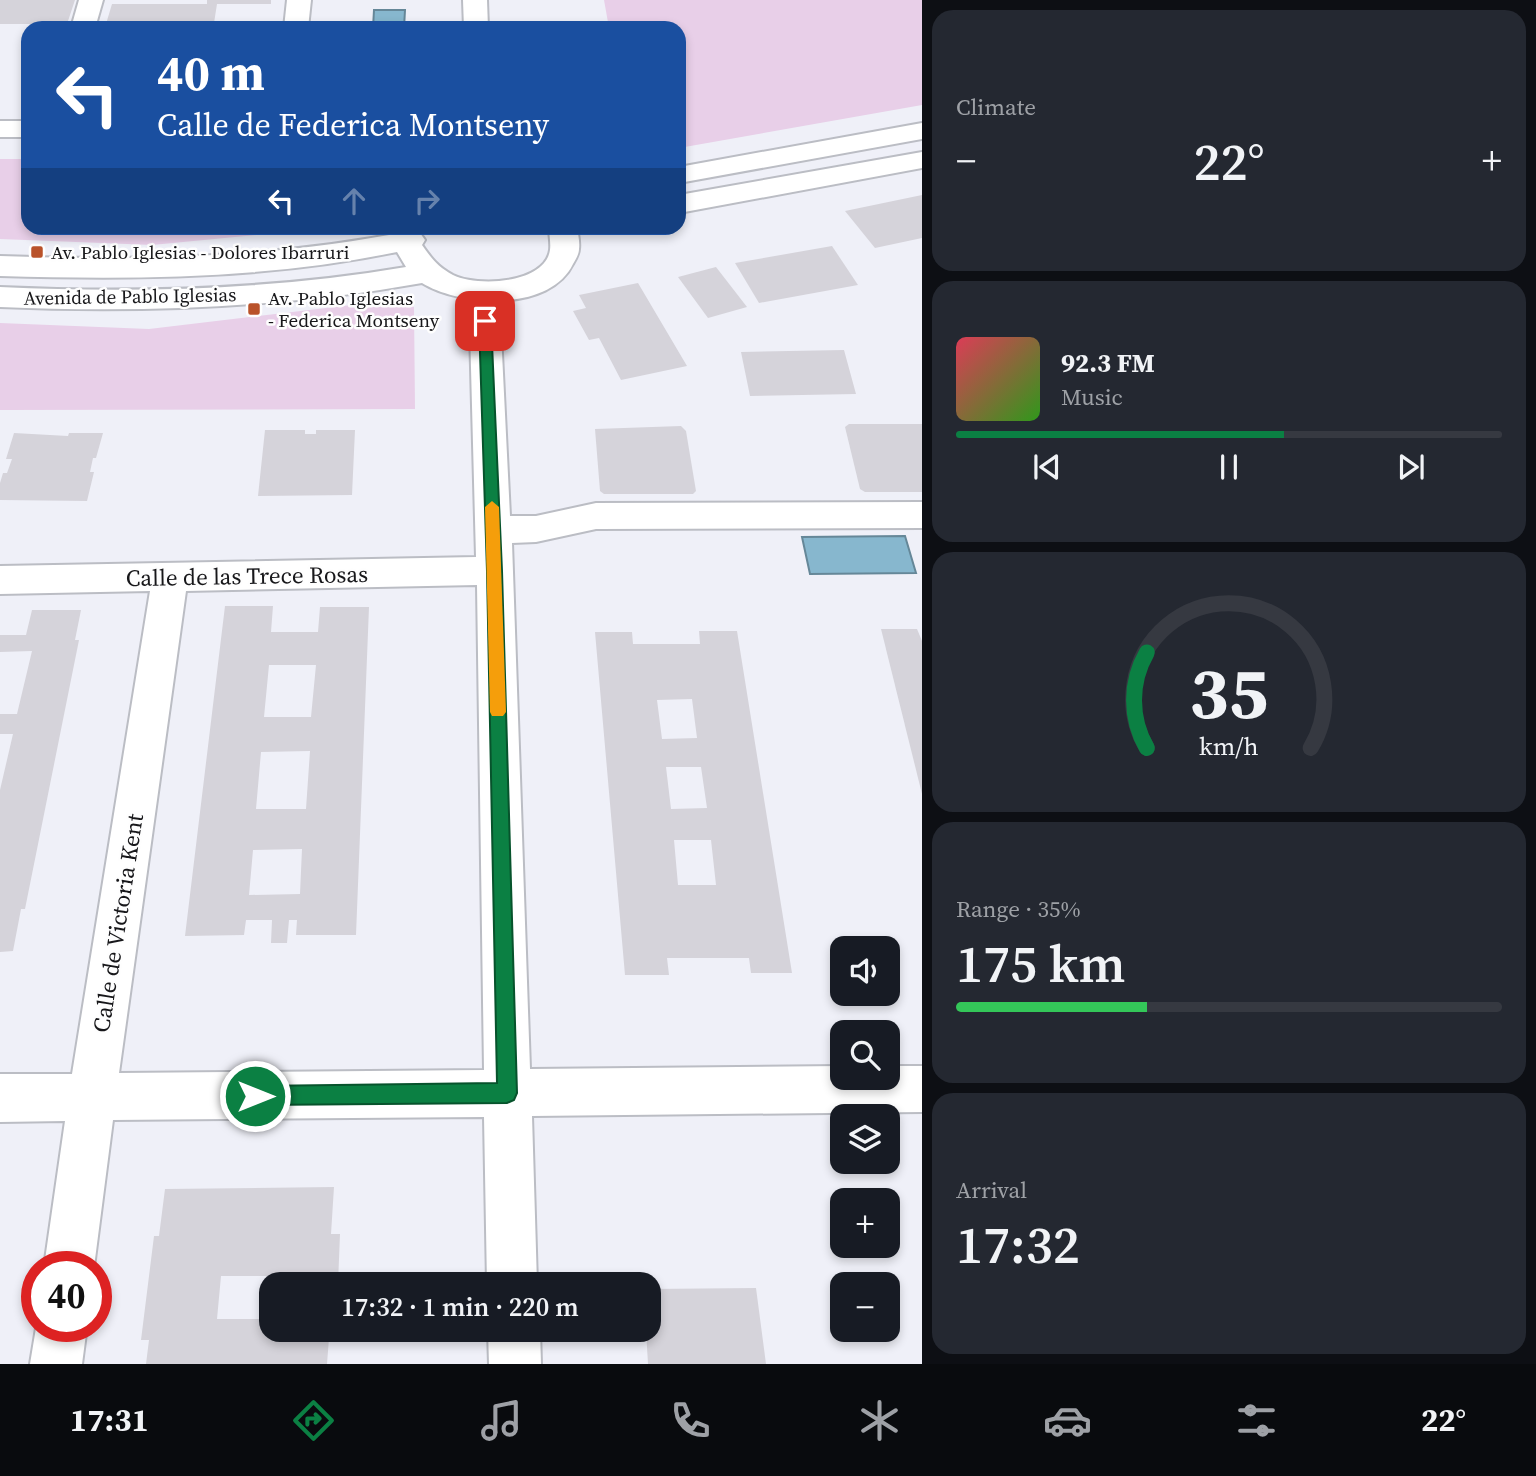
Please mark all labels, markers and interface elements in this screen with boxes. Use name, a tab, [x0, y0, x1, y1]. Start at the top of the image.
text: 40 m	[157, 39, 265, 106]
icon: left	[42, 49, 133, 140]
text: Climate	[956, 91, 1036, 123]
text: Calle de Federica Montseny	[157, 103, 549, 147]
text: 22°	[1193, 126, 1265, 197]
text: −	[956, 135, 976, 187]
text: +	[1482, 135, 1502, 187]
icon: left	[262, 182, 300, 220]
icon: ahead	[335, 182, 373, 220]
icon: right	[408, 182, 446, 220]
place label: Av. Pablo Iglesias - Dolores Ibarruri	[51, 239, 350, 265]
marker: Av. Pablo Iglesias - Dolores Ibarruri	[29, 244, 45, 260]
street label: Avenida de Pablo Iglesias	[23, 281, 237, 311]
place label: Av. Pablo Iglesias - Federica Montseny	[268, 285, 439, 333]
pin	[455, 291, 515, 351]
marker: Av. Pablo Iglesias - Federica Montseny	[246, 301, 262, 317]
icon: arrive	[466, 302, 504, 340]
text: 92.3 FM	[1061, 345, 1155, 381]
text: Music	[1061, 381, 1123, 413]
icon: previous	[1028, 448, 1066, 486]
icon: pause	[1210, 448, 1248, 486]
icon: next	[1392, 448, 1430, 486]
street label: Calle de las Trece Rosas	[126, 558, 368, 594]
text: 35	[1190, 643, 1268, 742]
text: km/h	[1199, 729, 1259, 763]
street label: Calle de Victoria Kent	[85, 811, 151, 1035]
text: Range · 35%	[956, 893, 1081, 925]
text: 175 km	[956, 928, 1125, 999]
map controls	[830, 936, 900, 1342]
button: sound	[830, 936, 900, 1006]
button: search	[830, 1020, 900, 1090]
position arrow	[218, 1059, 292, 1133]
button: layers	[830, 1104, 900, 1174]
text: Arrival	[956, 1174, 1027, 1206]
button: +	[830, 1188, 900, 1258]
text: 17:32	[956, 1209, 1080, 1280]
speed limit sign: 40	[21, 1251, 112, 1342]
button: −	[830, 1272, 900, 1342]
text: 17:32 · 1 min · 220 m	[341, 1289, 579, 1325]
icon: directions	[289, 1396, 338, 1445]
icon: music	[477, 1396, 526, 1445]
icon: phone	[666, 1396, 715, 1445]
icon: climate	[855, 1396, 904, 1445]
icon: car	[1043, 1396, 1092, 1445]
icon: filters	[1232, 1396, 1281, 1445]
text: 17:31	[70, 1398, 149, 1442]
text: 22°	[1421, 1398, 1466, 1442]

